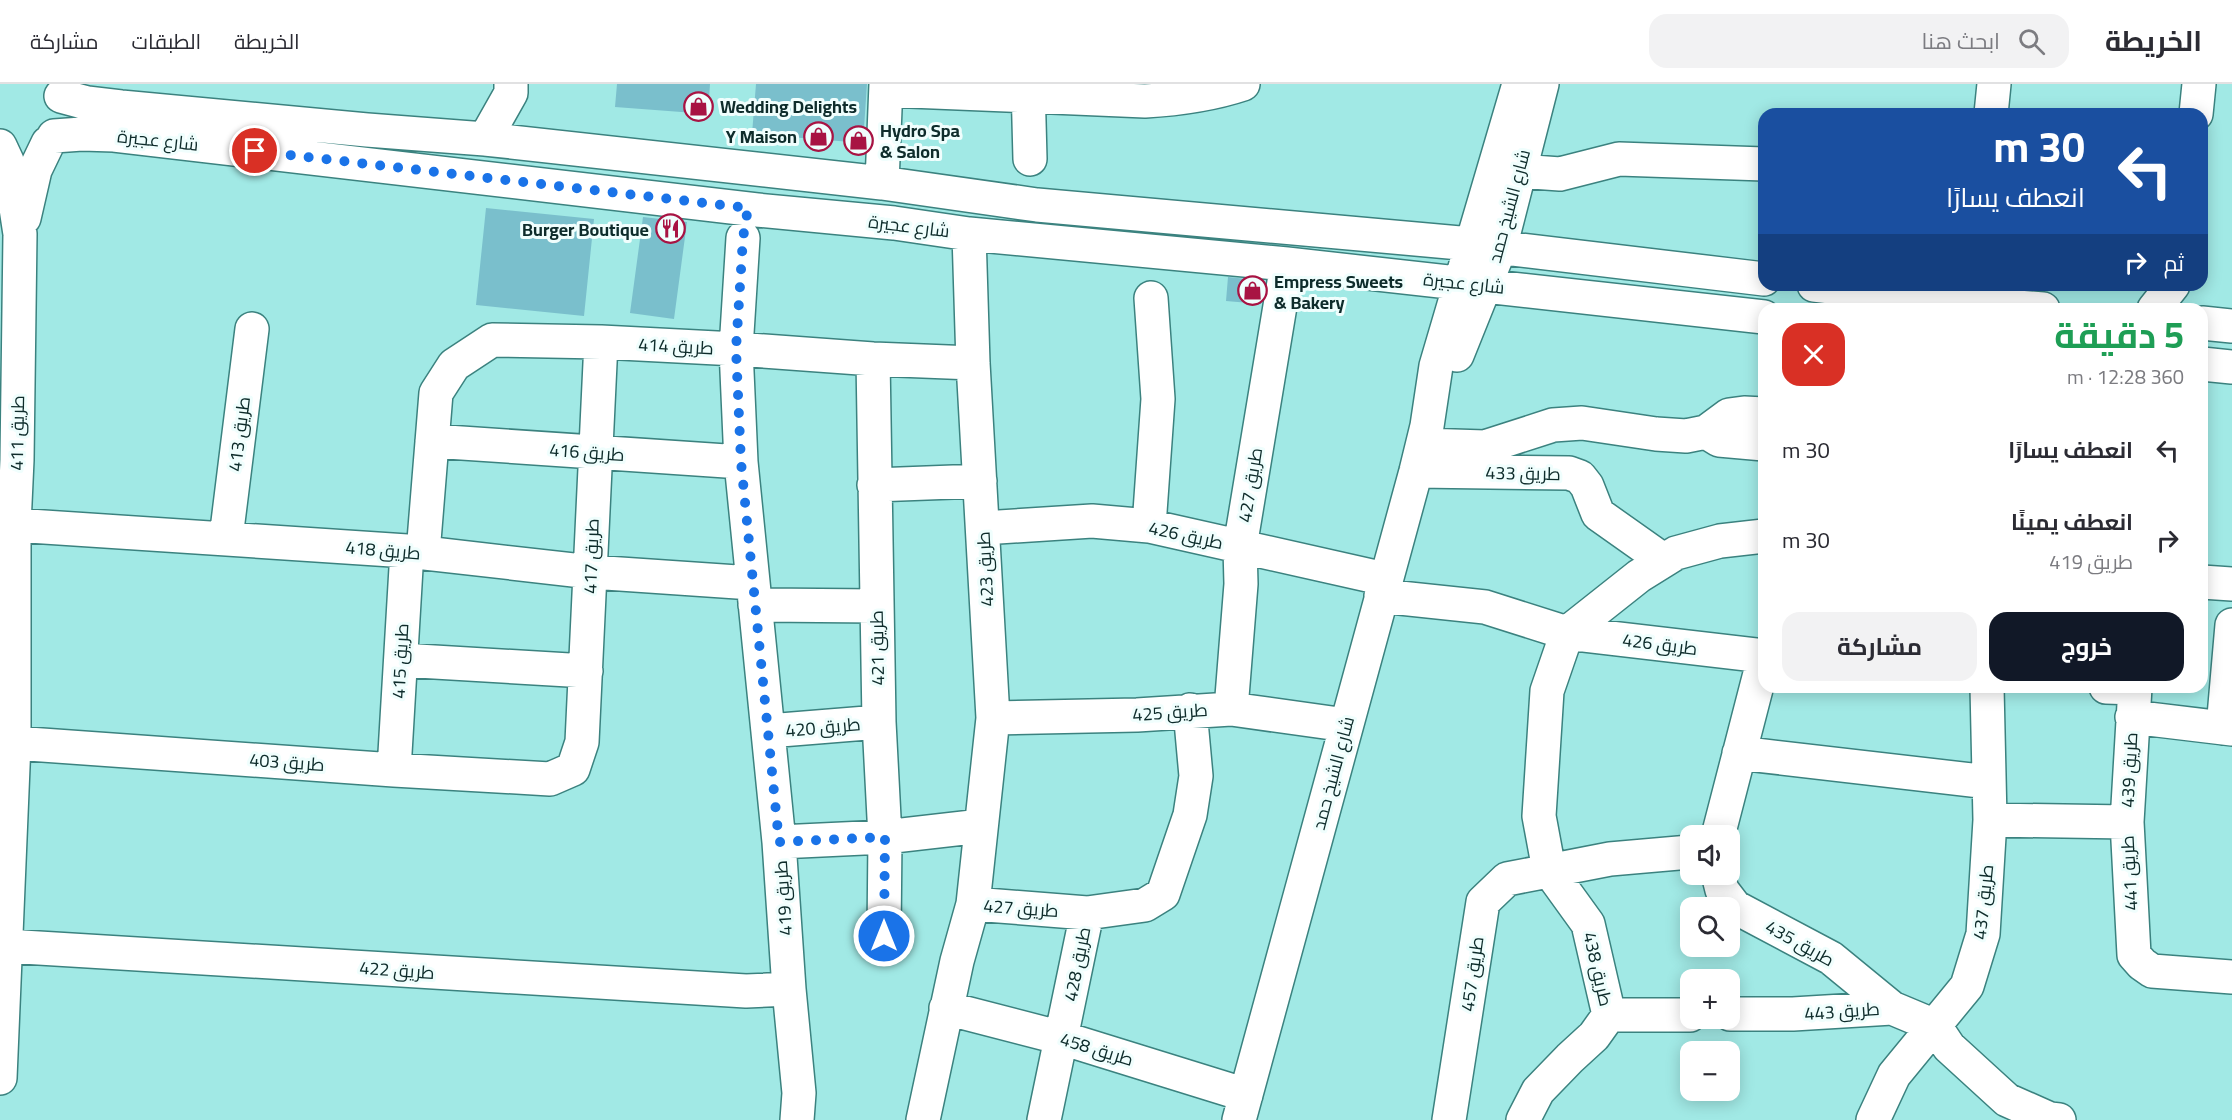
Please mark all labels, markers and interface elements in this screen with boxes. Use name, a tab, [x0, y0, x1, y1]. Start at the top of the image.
search box	[1649, 14, 2069, 68]
text: الخريطة	[2105, 15, 2202, 67]
text: ابحث هنا	[1922, 20, 2000, 62]
text: مشاركة	[30, 22, 99, 61]
text: الطبقات	[132, 22, 201, 61]
text: الخريطة	[234, 22, 300, 61]
icon: search	[2015, 25, 2048, 58]
shop icon: Wedding Delights	[683, 90, 715, 122]
place label: Wedding Delights	[720, 90, 857, 123]
text: 30 m	[1994, 107, 2085, 186]
place label: Hydro Spa & Salon	[880, 114, 961, 168]
street label: شارع عجيرة	[116, 119, 200, 161]
place label: Y Maison	[726, 120, 797, 153]
shop icon: Y Maison	[802, 120, 834, 152]
shop icon: Hydro Spa & Salon	[843, 124, 875, 156]
pin	[229, 125, 280, 176]
icon: left	[2106, 132, 2184, 210]
icon: arrive	[238, 134, 271, 167]
street label: شارع الشيخ حمد	[1478, 145, 1540, 267]
text: انعطف يسارًا	[1946, 172, 2085, 222]
street label: شارع عجيرة	[867, 205, 951, 247]
place label: Burger Boutique	[522, 213, 649, 246]
restaurant icon: Burger Boutique	[654, 213, 686, 245]
text: ثم	[2164, 242, 2184, 284]
icon: right	[2119, 246, 2152, 279]
street label: شارع عجيرة	[1422, 262, 1506, 304]
place label: Empress Sweets & Bakery	[1274, 265, 1403, 319]
shop icon: Empress Sweets & Bakery	[1237, 275, 1269, 307]
text: 5 دقيقة	[2054, 301, 2184, 369]
button: close	[1782, 323, 1845, 386]
street label: طريق 414	[638, 328, 714, 364]
text: 360 m · 12:28	[2067, 358, 2184, 395]
street label: طريق 411	[0, 395, 34, 471]
street label: طريق 413	[218, 395, 260, 473]
text: 30 m	[1782, 429, 1830, 471]
text: انعطف يسارًا	[2008, 429, 2133, 471]
street label: طريق 416	[548, 433, 626, 471]
icon: left	[2151, 434, 2184, 467]
street label: طريق 427	[1228, 445, 1272, 525]
street label: طريق 433	[1485, 456, 1561, 490]
text: انعطف يمينًا	[2011, 501, 2133, 543]
street label: طريق 426	[1146, 511, 1226, 559]
street label: طريق 417	[573, 518, 609, 594]
text: 30 m	[1782, 519, 1830, 561]
icon: right	[2151, 524, 2184, 557]
street label: طريق 418	[344, 530, 422, 570]
street label: طريق 423	[967, 531, 1003, 607]
text: طريق 419	[2049, 543, 2133, 580]
street label: طريق 421	[860, 610, 894, 686]
button: مشاركة	[1782, 612, 1977, 681]
button: خروج	[1989, 612, 2184, 681]
street label: طريق 415	[382, 623, 418, 699]
street label: طريق 426	[1621, 623, 1699, 665]
street label: طريق 425	[1131, 693, 1209, 731]
street label: طريق 420	[784, 707, 862, 747]
street label: شارع الشيخ حمد	[1302, 712, 1364, 834]
street label: طريق 439	[2111, 732, 2147, 808]
street label: طريق 403	[248, 743, 326, 781]
map controls	[1680, 825, 1740, 1101]
button: sound	[1680, 825, 1740, 885]
street label: طريق 441	[2111, 835, 2147, 911]
street label: طريق 419	[764, 859, 802, 937]
street label: طريق 437	[1963, 863, 2003, 941]
street label: طريق 427	[982, 889, 1060, 927]
button: search	[1680, 897, 1740, 957]
position arrow	[852, 904, 916, 968]
street label: طريق 435	[1759, 910, 1841, 976]
street label: طريق 428	[1054, 924, 1100, 1004]
street label: طريق 438	[1573, 929, 1623, 1009]
street label: طريق 457	[1450, 934, 1494, 1014]
street label: طريق 422	[358, 951, 436, 989]
button: +	[1680, 969, 1740, 1029]
street label: طريق 443	[1803, 992, 1881, 1030]
street label: طريق 458	[1056, 1022, 1138, 1076]
button: −	[1680, 1041, 1740, 1101]

